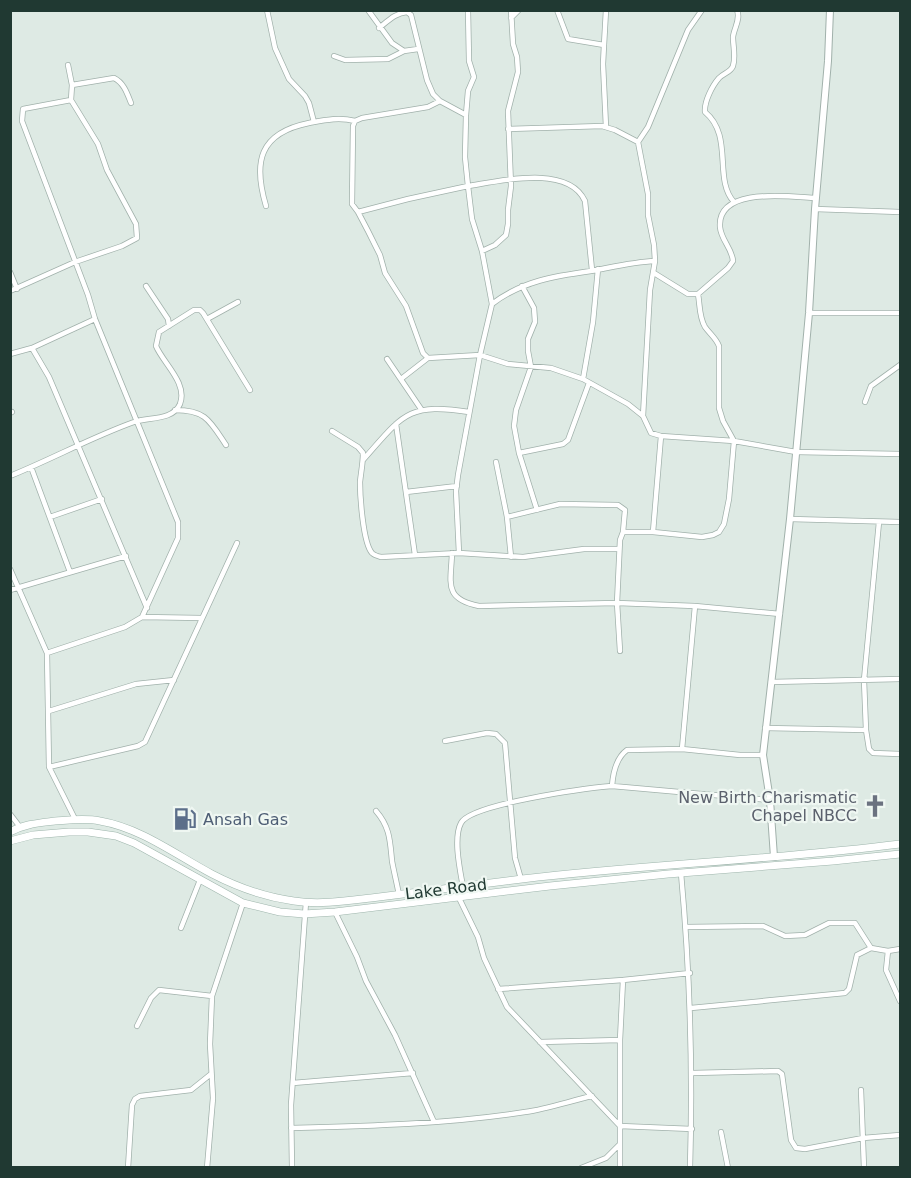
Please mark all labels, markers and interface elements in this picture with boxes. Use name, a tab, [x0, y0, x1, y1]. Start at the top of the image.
place label: New Birth Charismatic Chapel NBCC	[678, 788, 857, 825]
church icon: New Birth Charismatic Chapel NBCC	[862, 793, 888, 819]
fuel station icon: Ansah Gas	[172, 806, 198, 832]
place label: Ansah Gas	[203, 810, 288, 829]
street label: Lake Road	[404, 875, 488, 903]

